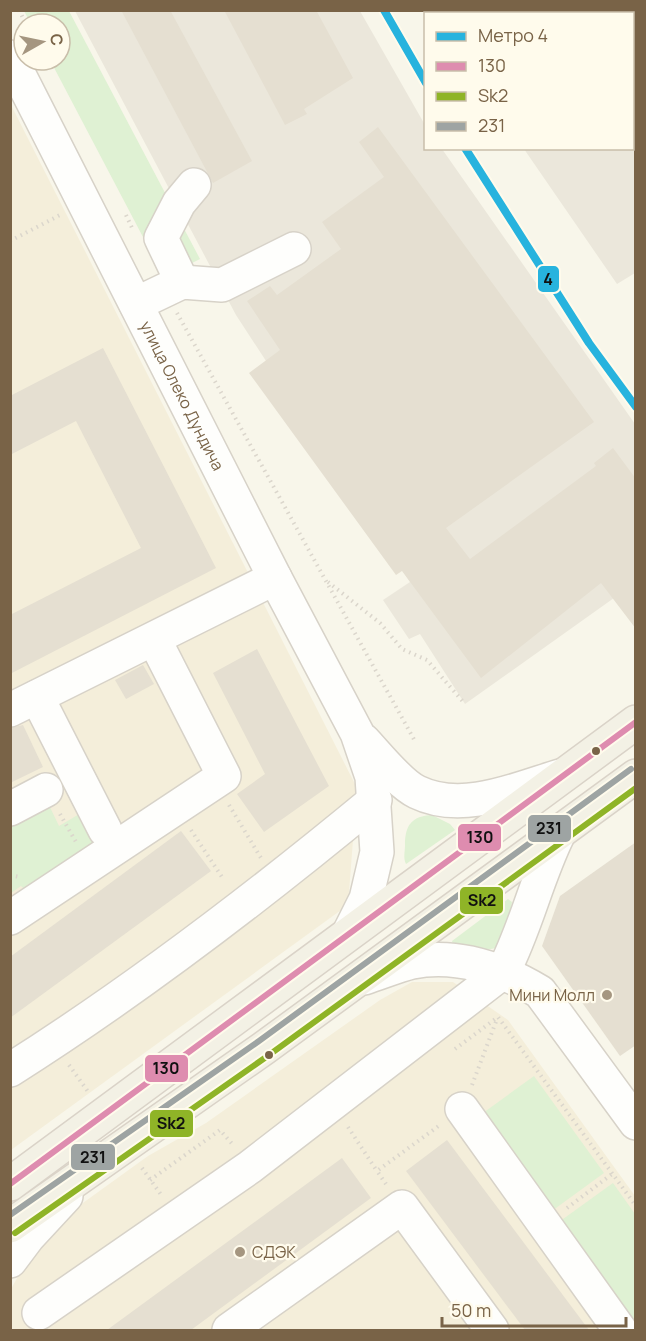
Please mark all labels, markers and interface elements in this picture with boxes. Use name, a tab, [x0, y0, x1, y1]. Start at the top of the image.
north arrow	[12, 12, 72, 72]
legend	[424, 12, 634, 150]
text: Метро 4	[478, 23, 548, 47]
text: С	[45, 32, 69, 47]
text: 130	[478, 53, 506, 77]
text: Sk2	[478, 83, 508, 107]
text: 231	[478, 113, 505, 137]
line badge: 4	[537, 265, 560, 293]
text: 4	[543, 268, 553, 290]
street label: улица Олеко Дундича	[135, 317, 230, 474]
unlabelled marker	[590, 745, 602, 757]
line badge: 231	[527, 814, 572, 843]
text: 231	[536, 817, 562, 839]
line badge: 130	[457, 823, 502, 852]
text: 130	[467, 826, 493, 848]
line badge: Sk2	[459, 886, 504, 915]
text: Sk2	[468, 889, 496, 911]
place label: Мини Молл	[509, 984, 595, 1006]
marker: Мини Молл	[600, 988, 614, 1002]
unlabelled marker	[263, 1049, 275, 1061]
line badge: 130	[144, 1054, 189, 1083]
text: 130	[153, 1057, 179, 1079]
line badge: Sk2	[149, 1109, 194, 1138]
text: Sk2	[157, 1112, 185, 1134]
line badge: 231	[70, 1143, 116, 1171]
text: 231	[80, 1146, 106, 1168]
place label: СДЭК	[252, 1241, 296, 1263]
marker: СДЭК	[233, 1245, 247, 1259]
scale bar	[442, 1290, 626, 1328]
text: 50 m	[451, 1298, 491, 1322]

